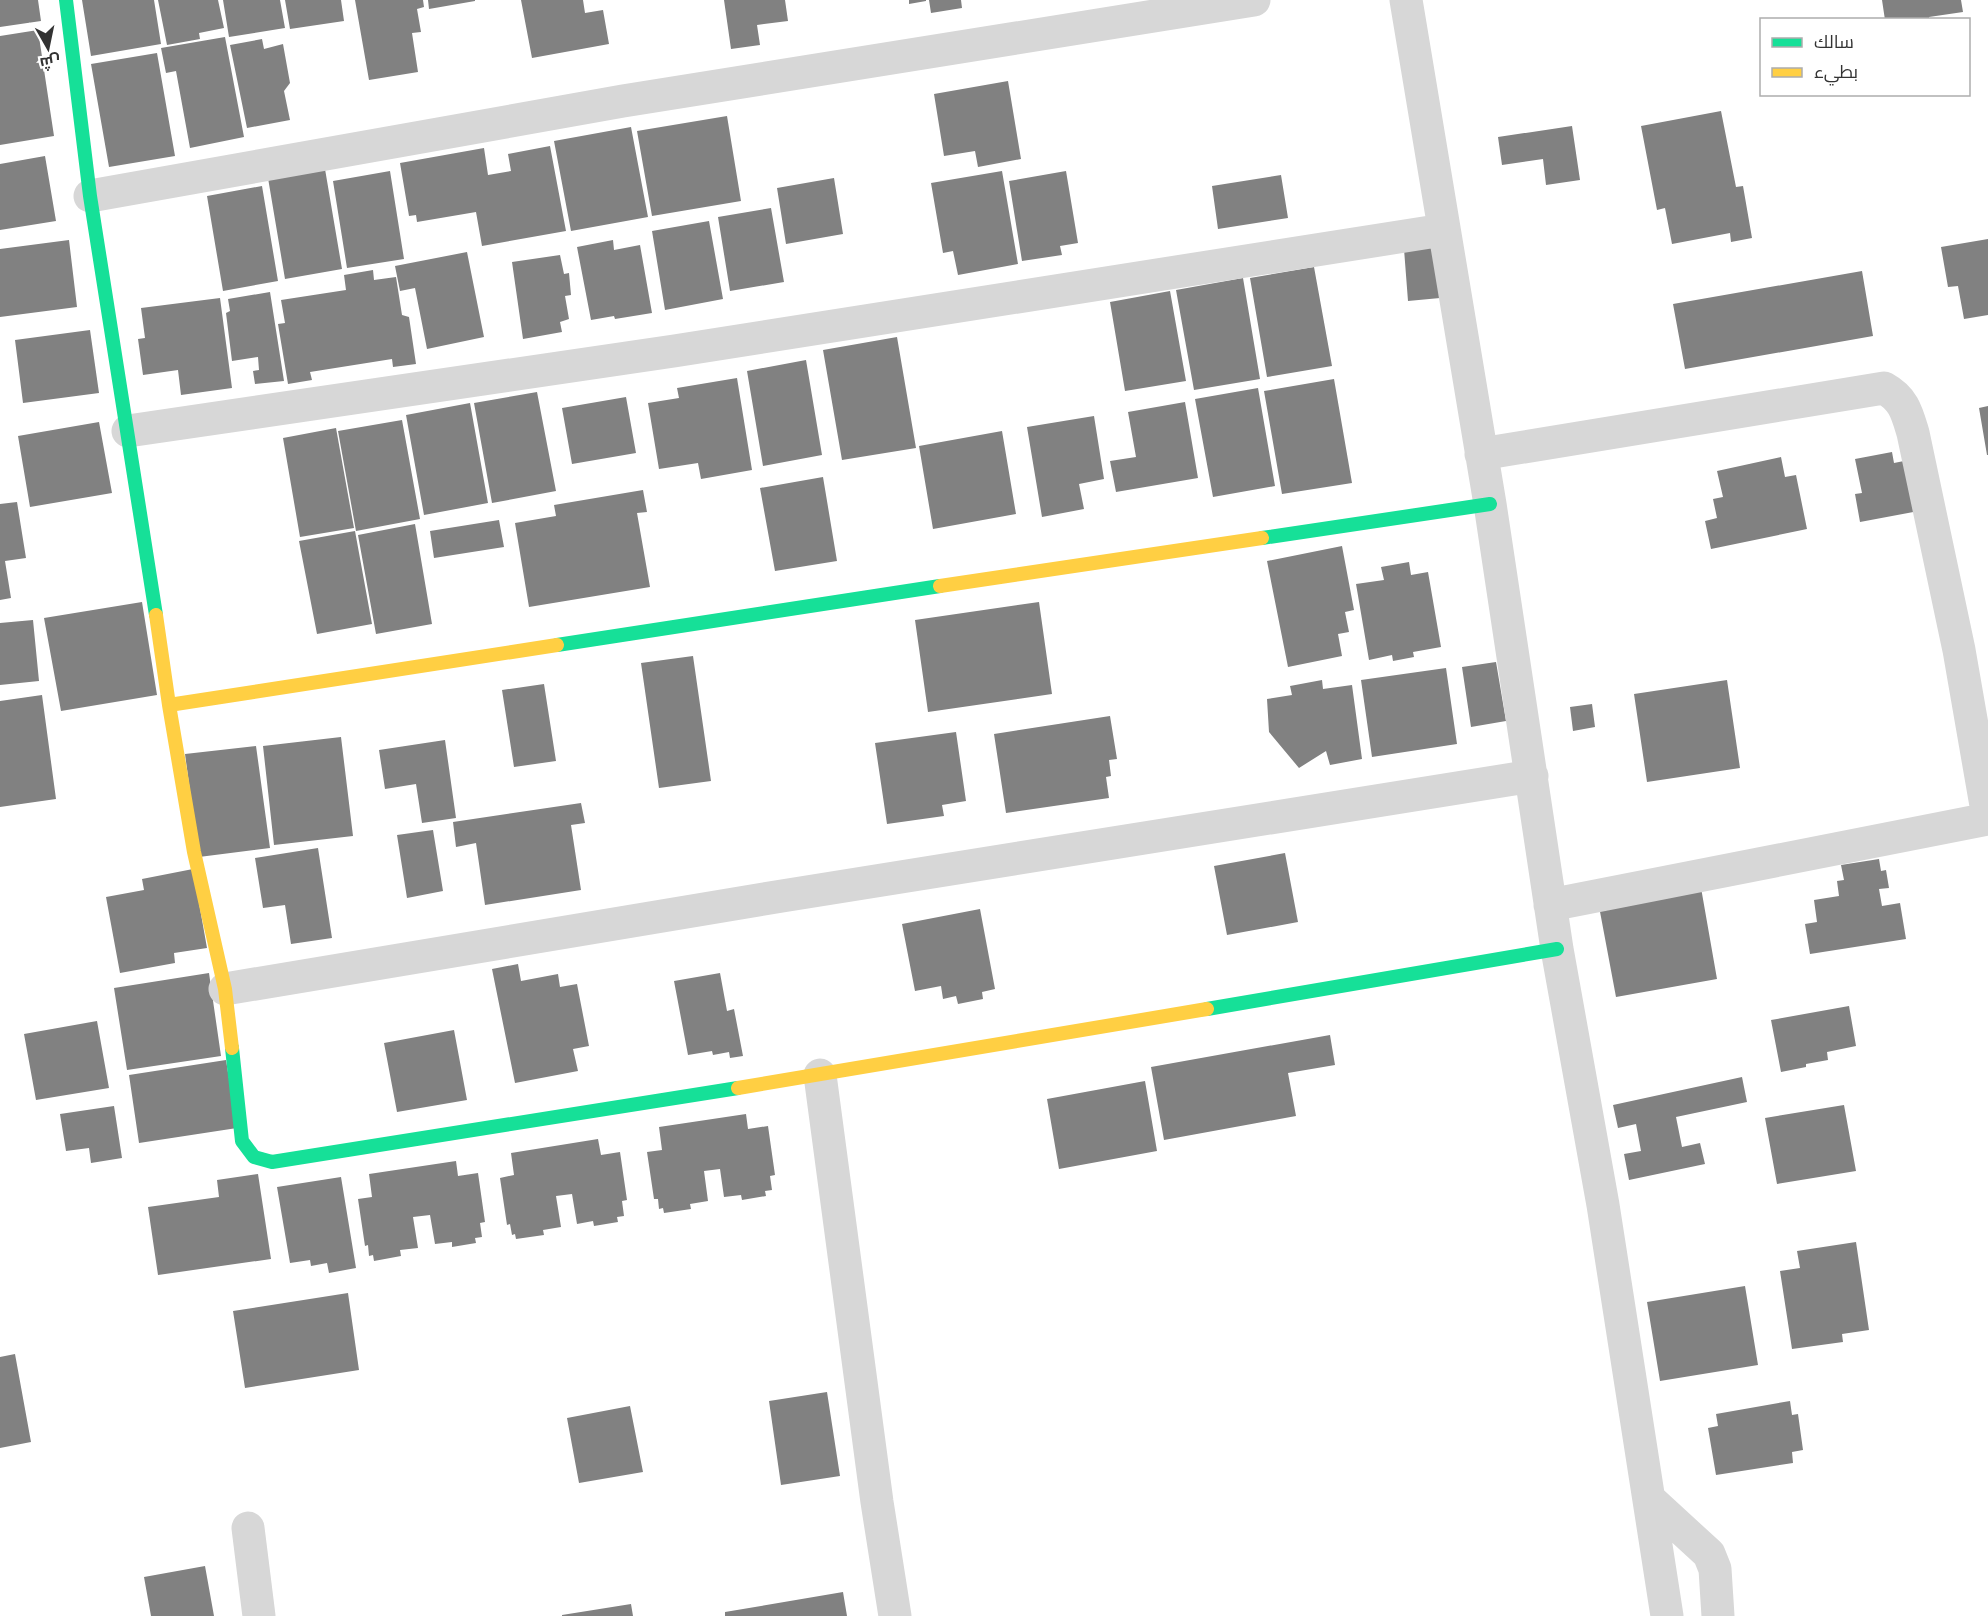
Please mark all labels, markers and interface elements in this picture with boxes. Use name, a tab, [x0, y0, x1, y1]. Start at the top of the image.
north arrow	[18, 18, 78, 78]
legend	[1760, 18, 1970, 96]
text: سالك	[1814, 31, 1854, 53]
text: ش	[39, 51, 62, 73]
text: بطيء	[1814, 61, 1858, 86]

